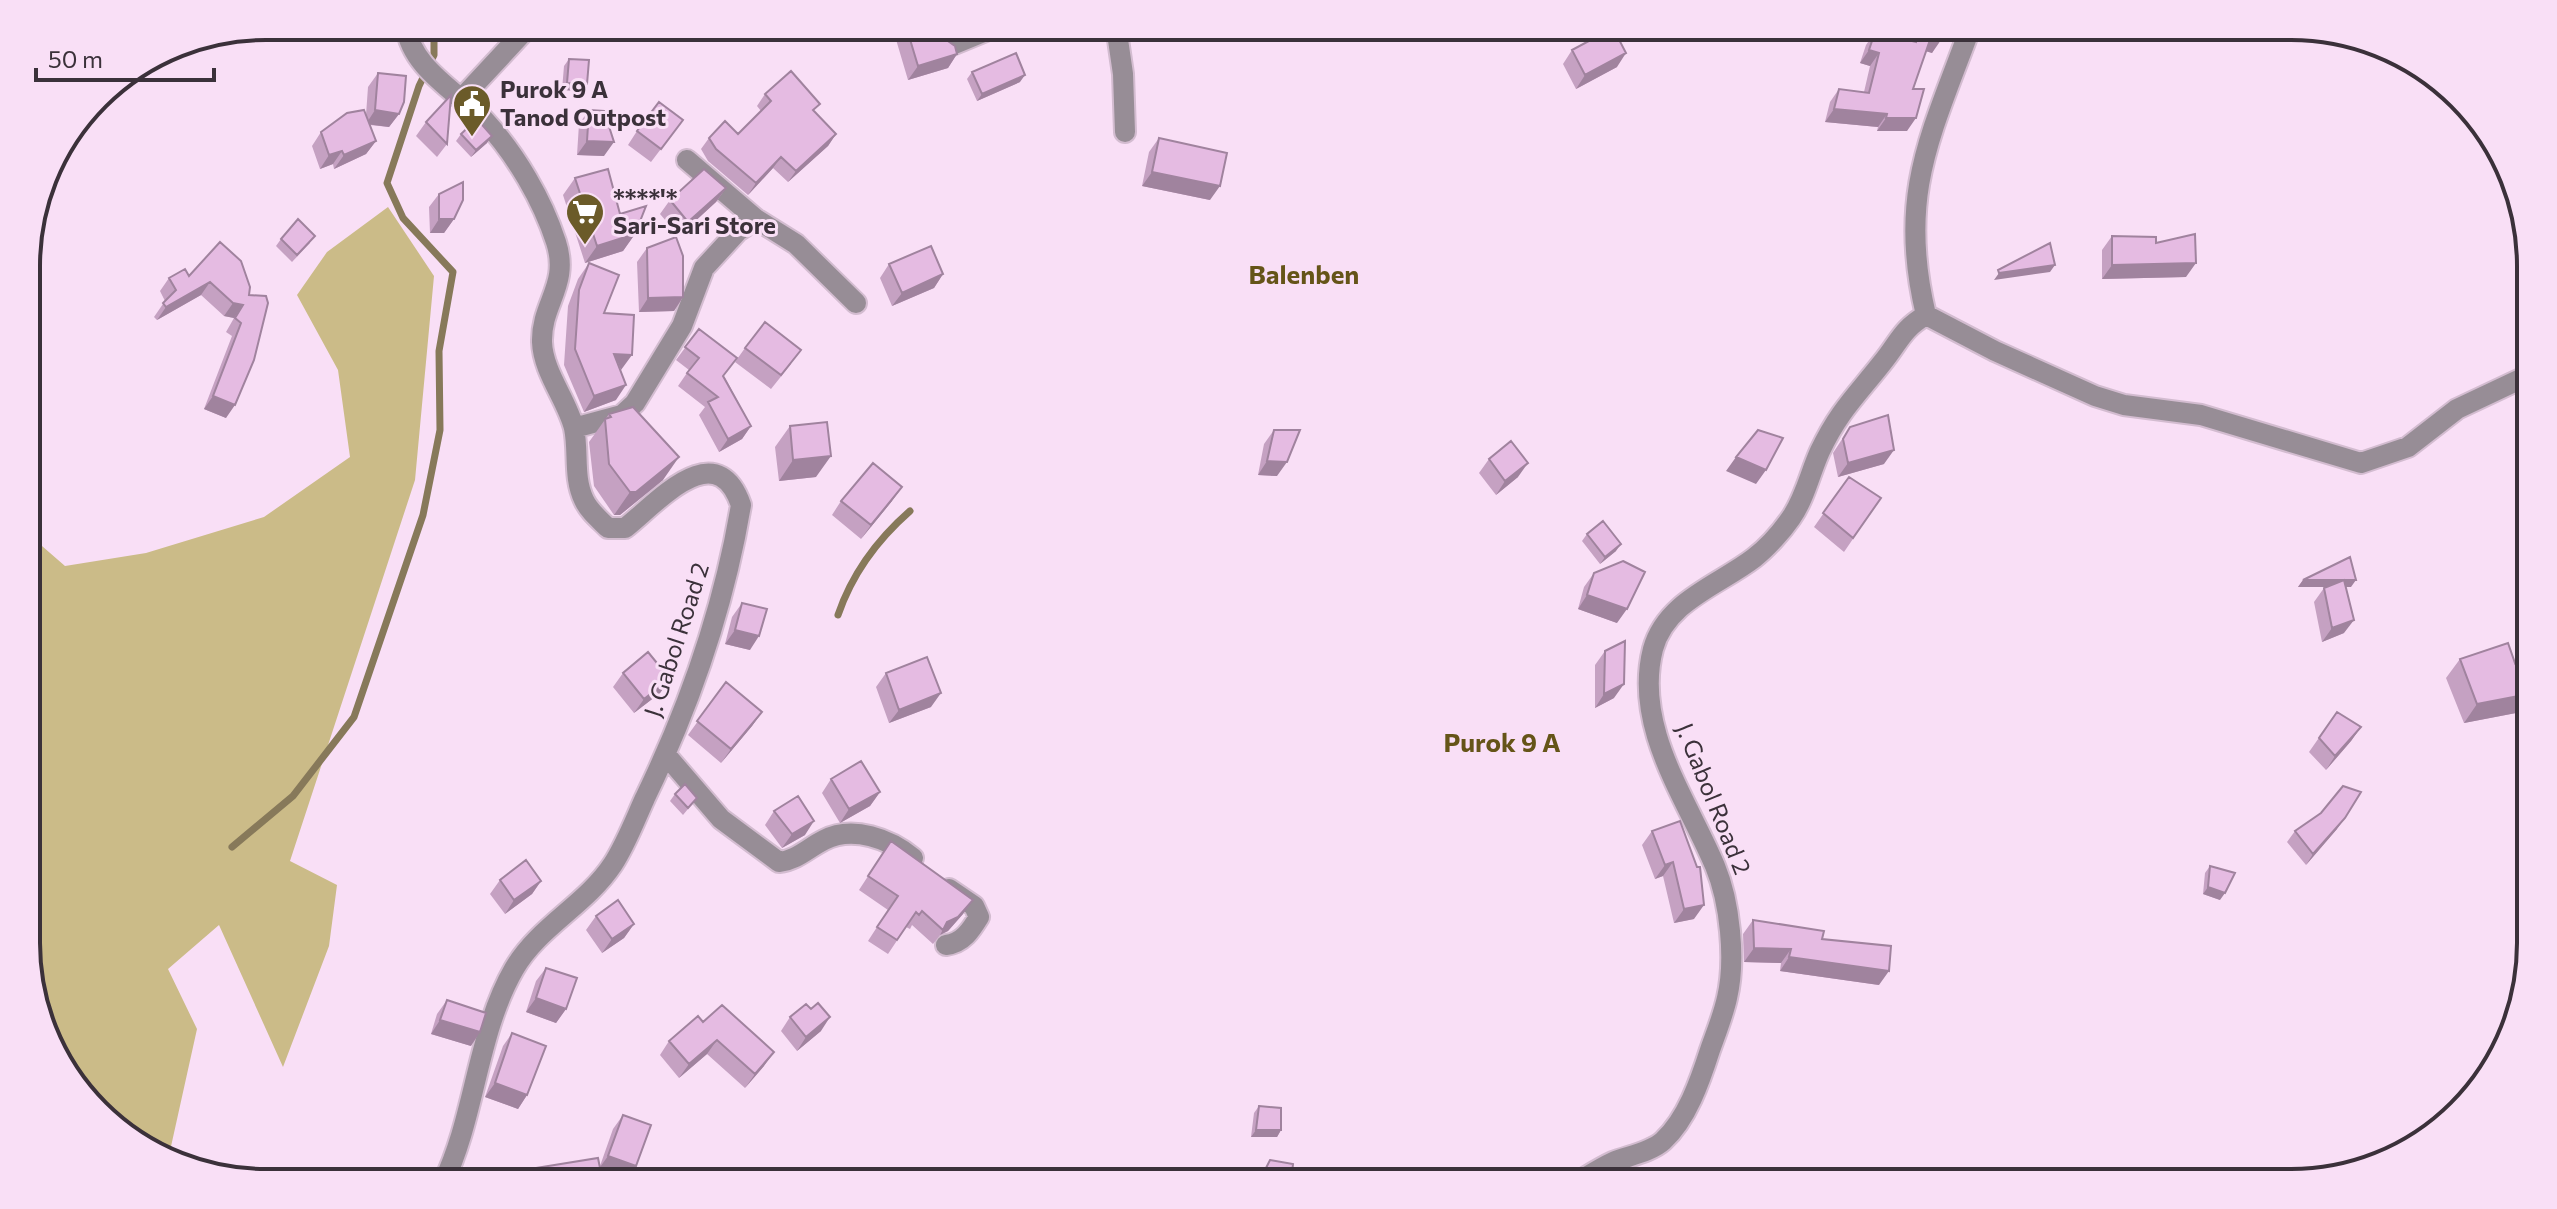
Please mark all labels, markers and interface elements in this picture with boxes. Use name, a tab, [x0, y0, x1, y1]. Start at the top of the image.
scale bar	[36, 32, 214, 82]
text: 50 m	[48, 44, 103, 73]
place label: Purok 9 A Tanod Outpost	[500, 74, 666, 131]
public building icon: Purok 9 A Tanod Outpost	[451, 83, 493, 138]
place label: ****'* Sari-Sari Store	[613, 182, 776, 239]
supermarket icon: ****'* Sari-Sari Store	[564, 191, 606, 246]
district label: Balenben	[1249, 258, 1359, 289]
street label: J. Gabol Road 2	[637, 559, 714, 720]
street label: J. Gabol Road 2	[1671, 719, 1758, 878]
district label: Purok 9 A	[1443, 726, 1561, 757]

